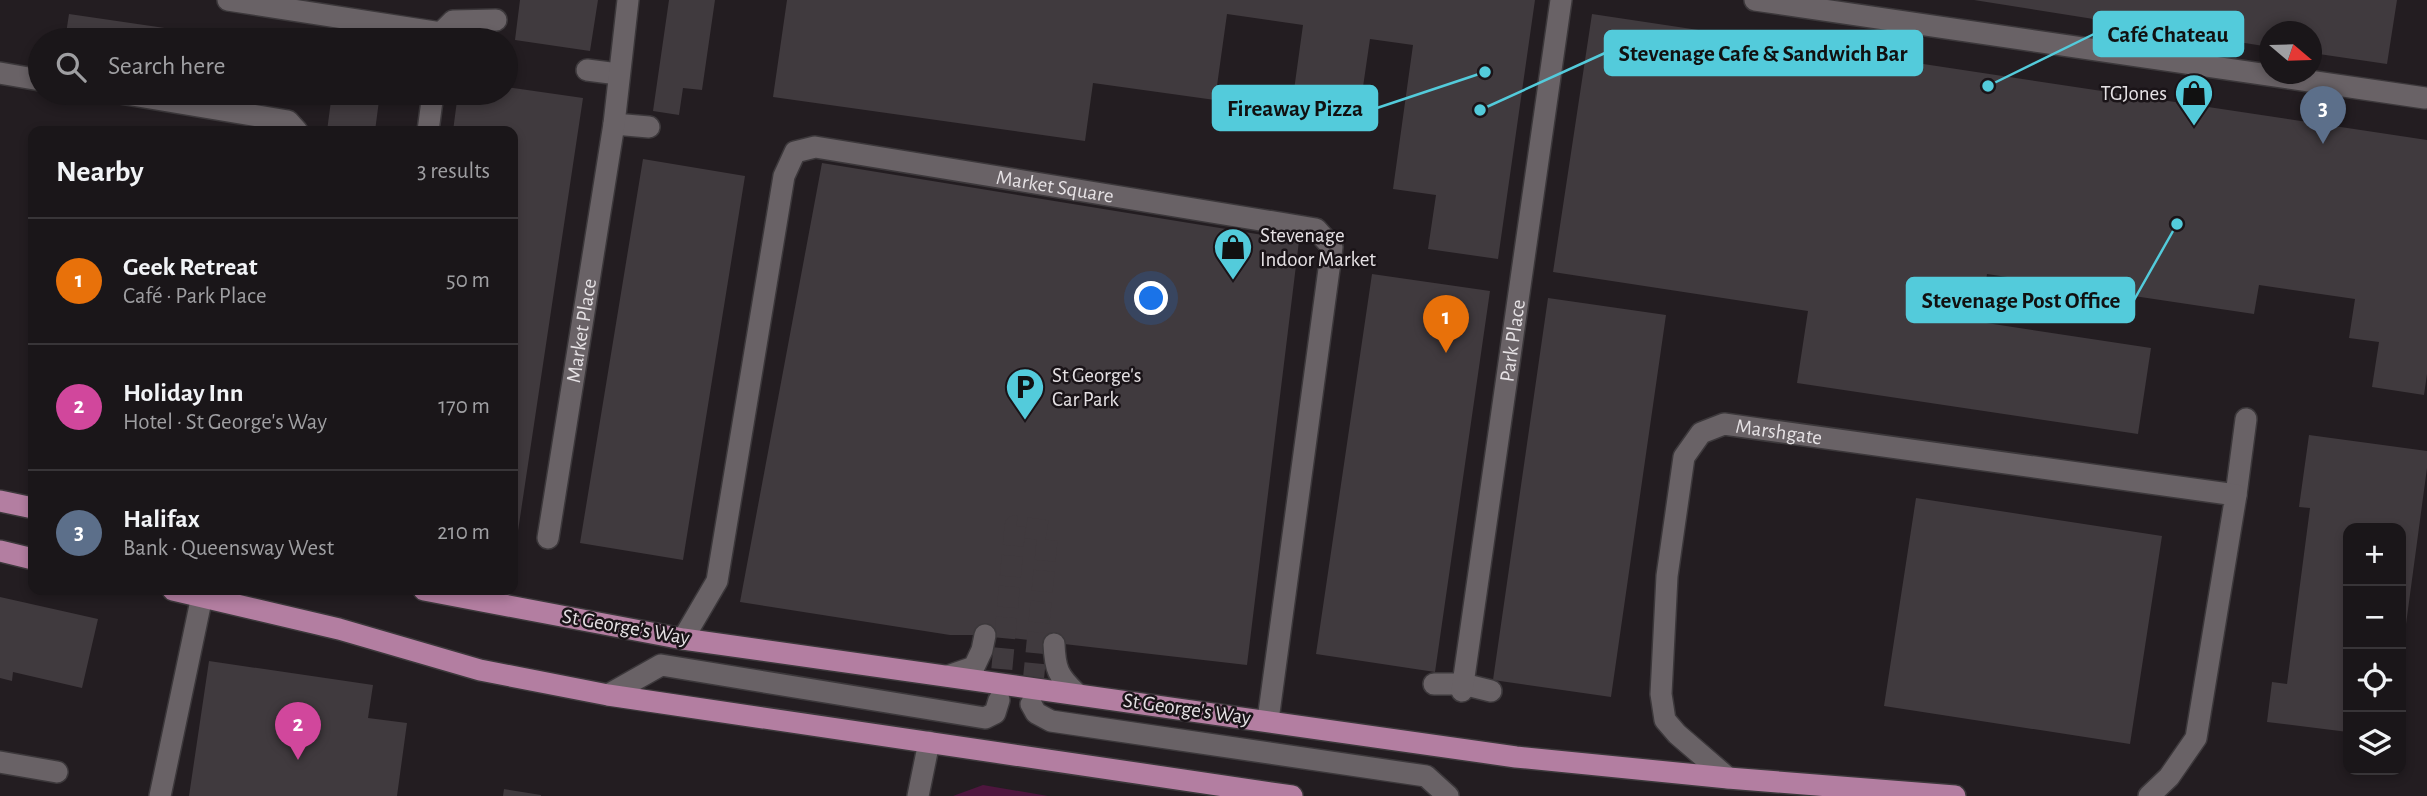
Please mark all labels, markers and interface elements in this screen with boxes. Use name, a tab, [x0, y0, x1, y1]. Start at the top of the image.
callout: Café Chateau	[2094, 12, 2243, 56]
north arrow	[2259, 21, 2322, 84]
text: Café Chateau	[2107, 24, 2229, 47]
search box	[28, 28, 518, 105]
callout: Stevenage Cafe & Sandwich Bar	[1605, 31, 1922, 75]
text: Stevenage Cafe & Sandwich Bar	[1619, 43, 1908, 66]
icon: search	[52, 48, 90, 86]
text: Search here	[108, 53, 226, 79]
shop icon: TGJones	[2173, 72, 2215, 127]
place label: TGJones	[2100, 83, 2167, 104]
callout: Fireaway Pizza	[1213, 86, 1377, 130]
pin: 3	[2300, 86, 2346, 144]
text: Fireaway Pizza	[1227, 98, 1363, 121]
text: Nearby	[56, 157, 144, 187]
text: 3 results	[417, 160, 490, 183]
street label: Market Square	[995, 166, 1115, 206]
place label: Stevenage Indoor Market	[1260, 225, 1376, 270]
shop icon: Stevenage Indoor Market	[1212, 226, 1254, 281]
text: Geek Retreat	[123, 254, 258, 280]
text: 1	[75, 269, 83, 292]
text: 50 m	[446, 269, 490, 292]
street label: Market Place	[562, 277, 600, 384]
callout: Stevenage Post Office	[1907, 278, 2134, 322]
your location	[1134, 281, 1168, 315]
text: Café · Park Place	[123, 285, 267, 308]
text: Stevenage Post Office	[1922, 290, 2121, 313]
pin: 1	[1423, 295, 1469, 353]
street label: Park Place	[1496, 298, 1529, 383]
place label: St George's Car Park	[1052, 365, 1141, 410]
parking icon: St George's Car Park	[1004, 366, 1046, 421]
text: Holiday Inn	[123, 380, 243, 406]
text: 2	[74, 395, 84, 418]
text: 170 m	[438, 395, 490, 418]
text: Hotel · St George's Way	[123, 411, 327, 434]
street label: Marshgate	[1734, 415, 1823, 448]
text: Halifax	[123, 506, 200, 532]
text: 3	[74, 521, 84, 544]
text: 210 m	[437, 521, 490, 544]
map controls	[2343, 523, 2406, 775]
button: +	[2343, 523, 2406, 586]
text: Bank · Queensway West	[123, 537, 334, 560]
button: −	[2343, 586, 2406, 649]
street label: St George's Way	[561, 605, 691, 649]
button: locate	[2343, 649, 2406, 712]
street label: St George's Way	[1122, 690, 1252, 728]
pin: 2	[275, 702, 321, 760]
button: layers	[2343, 712, 2406, 775]

